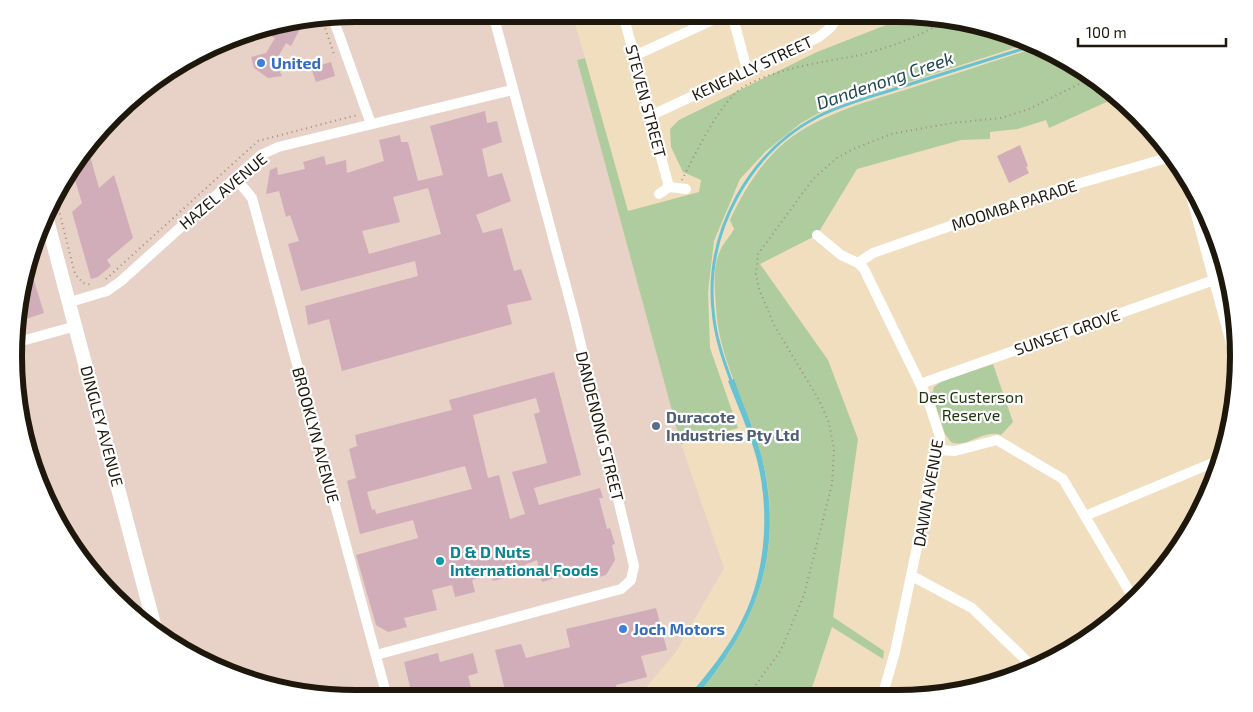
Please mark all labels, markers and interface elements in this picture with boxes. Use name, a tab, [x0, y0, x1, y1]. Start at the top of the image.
scale bar	[1078, 15, 1226, 47]
text: 100 m	[1086, 23, 1127, 41]
street label: KENEALLY STREET	[688, 31, 815, 104]
street label: STEVEN STREET	[622, 42, 671, 159]
water label: Dandenong Creek	[813, 46, 956, 114]
place label: United	[271, 53, 321, 72]
marker: United	[255, 57, 267, 69]
street label: HAZEL AVENUE	[175, 148, 270, 233]
street label: MOOMBA PARADE	[949, 175, 1079, 234]
street label: SUNSET GROVE	[1011, 305, 1122, 359]
street label: DANDENONG STREET	[573, 349, 628, 503]
street label: DINGLEY AVENUE	[77, 363, 128, 488]
street label: BROOKLYN AVENUE	[289, 365, 344, 505]
park label: Des Custerson Reserve	[919, 387, 1023, 424]
place label: Duracote Industries Pty Ltd	[666, 407, 799, 445]
marker: Duracote Industries Pty Ltd	[650, 420, 662, 432]
street label: DAWN AVENUE	[909, 438, 946, 548]
place label: D & D Nuts International Foods	[450, 542, 599, 579]
marker: D & D Nuts International Foods	[434, 555, 446, 567]
place label: Joch Motors	[633, 619, 725, 638]
marker: Joch Motors	[617, 623, 629, 635]

